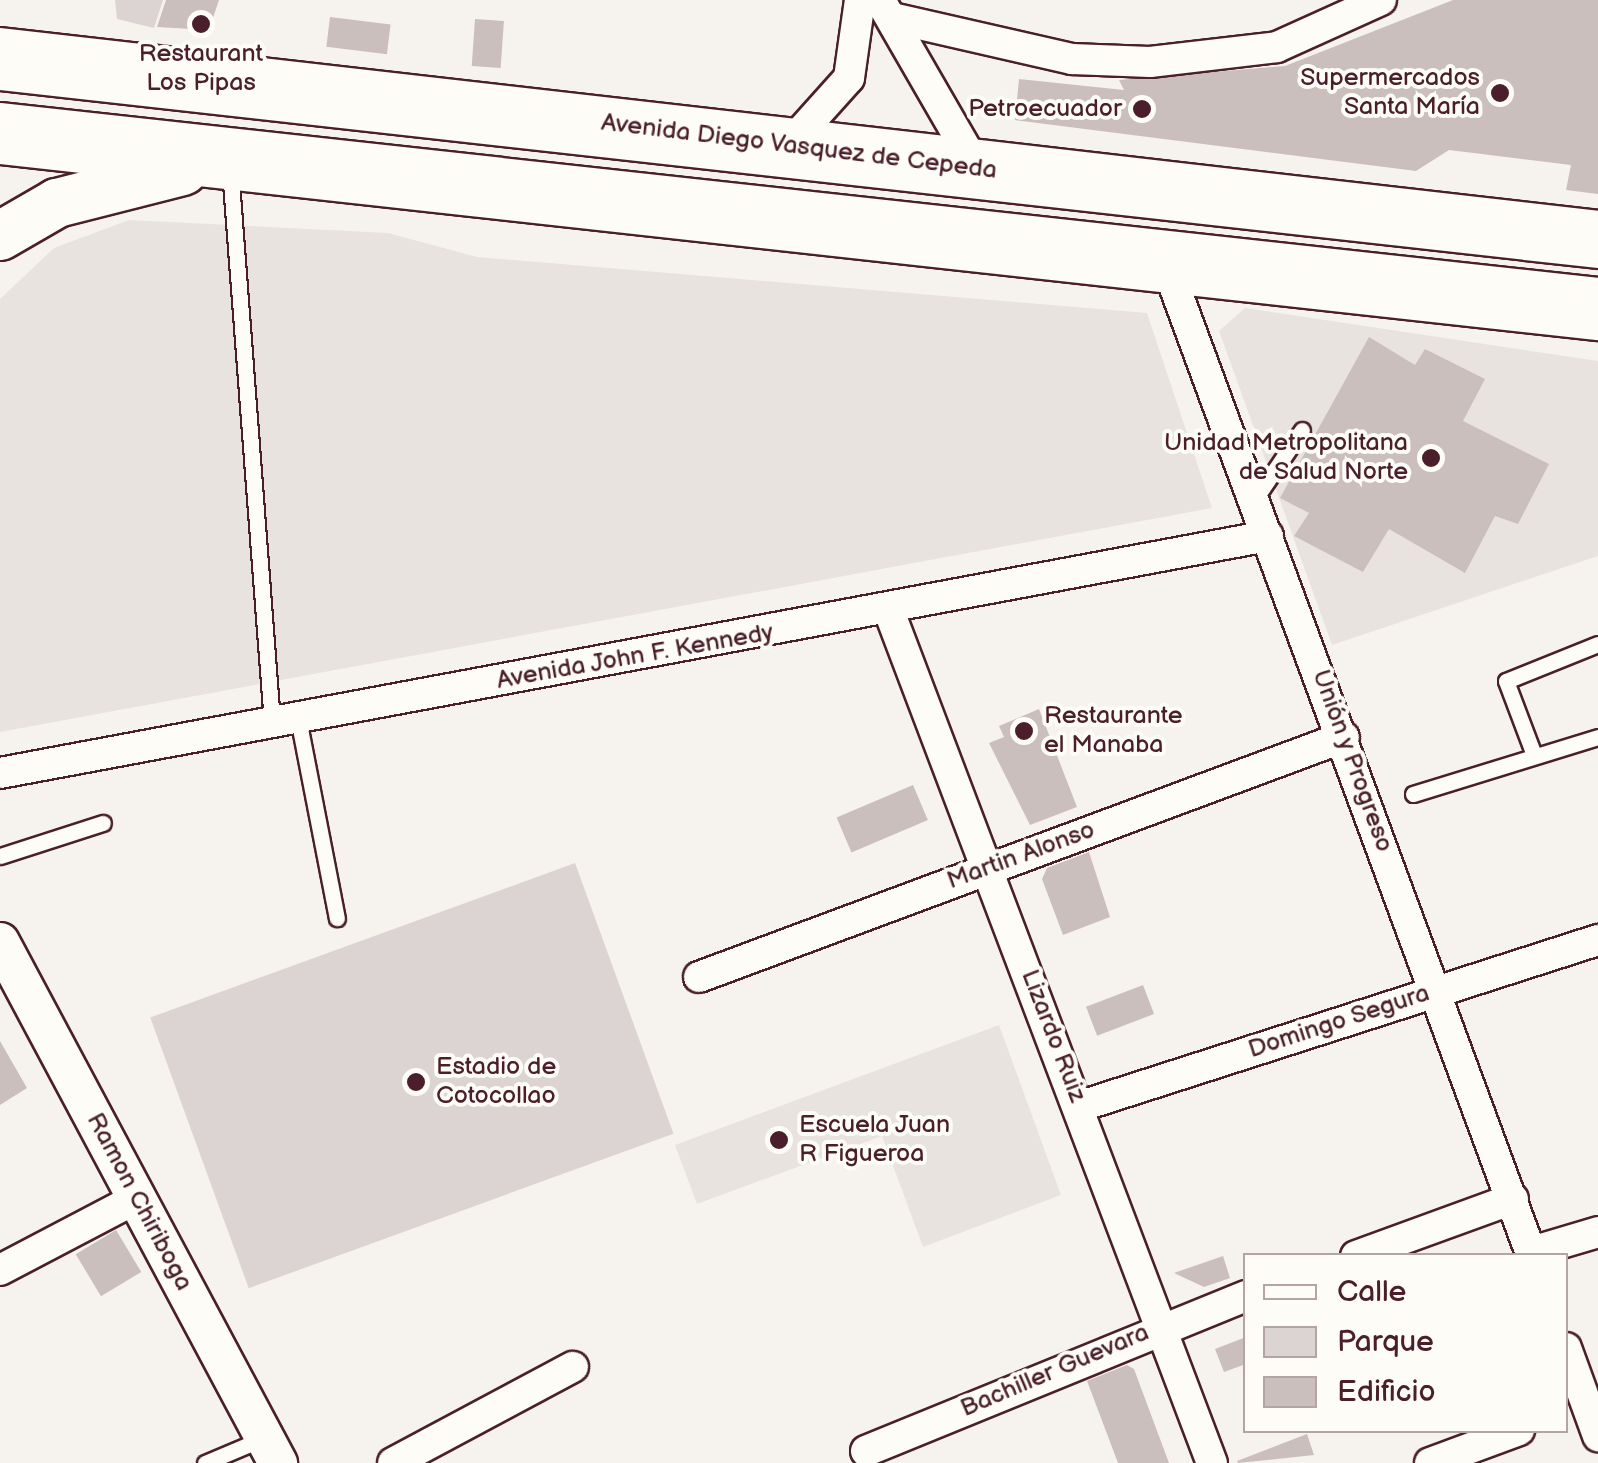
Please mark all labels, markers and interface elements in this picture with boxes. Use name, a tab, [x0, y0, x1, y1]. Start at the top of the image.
marker: Restaurant Los Pipas	[190, 13, 212, 35]
place label: Restaurant Los Pipas	[139, 40, 263, 99]
place label: Supermercados Santa María	[1300, 64, 1480, 123]
marker: Supermercados Santa María	[1489, 82, 1511, 104]
place label: Petroecuador	[968, 94, 1122, 124]
marker: Petroecuador	[1131, 98, 1153, 120]
street label: Avenida Diego Vasquez de Cepeda	[599, 108, 999, 186]
place label: Unidad Metropolitana de Salud Norte	[1164, 429, 1408, 488]
marker: Unidad Metropolitana de Salud Norte	[1418, 445, 1444, 471]
street label: Avenida John F. Kennedy	[494, 618, 776, 696]
street label: Unión y Progreso	[1305, 665, 1399, 857]
place label: Restaurante el Manaba	[1044, 702, 1182, 761]
marker: Restaurante el Manaba	[1013, 720, 1035, 742]
street label: Martin Alonso	[943, 815, 1099, 897]
street label: Lizardo Ruiz	[1014, 966, 1092, 1106]
street label: Domingo Segura	[1244, 979, 1434, 1065]
place label: Estadio de Cotocollao	[436, 1053, 556, 1112]
marker: Estadio de Cotocollao	[405, 1071, 427, 1093]
street label: Ramon Chiriboga	[80, 1108, 198, 1296]
place label: Escuela Juan R Figueroa	[799, 1111, 951, 1170]
marker: Escuela Juan R Figueroa	[768, 1129, 790, 1151]
legend	[1243, 1253, 1568, 1433]
text: Calle	[1337, 1274, 1406, 1310]
street label: Bachiller Guevara	[956, 1318, 1154, 1424]
text: Parque	[1337, 1324, 1434, 1360]
text: Edificio	[1337, 1374, 1436, 1410]

